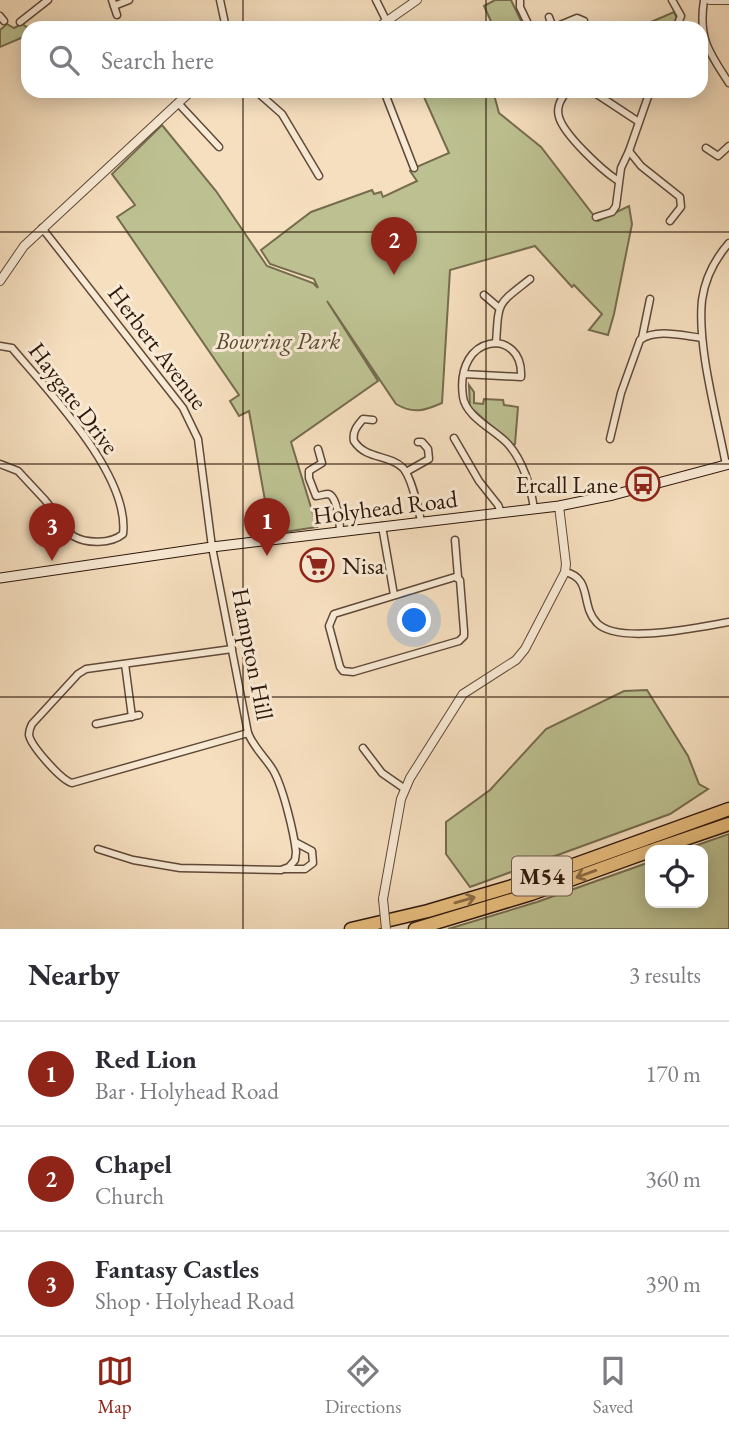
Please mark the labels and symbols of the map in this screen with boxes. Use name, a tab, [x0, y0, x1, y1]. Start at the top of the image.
pin: 2	[371, 217, 417, 275]
street label: Herbert Avenue	[101, 279, 215, 415]
park label: Bowring Park	[215, 325, 340, 356]
street label: Haygate Drive	[22, 336, 126, 460]
bus stop icon: Ercall Lane	[624, 465, 662, 503]
place label: Ercall Lane	[516, 469, 618, 500]
street label: Holyhead Road	[311, 483, 460, 531]
pin: 1	[244, 498, 290, 556]
pin: 3	[29, 503, 75, 561]
supermarket icon: Nisa	[298, 546, 336, 584]
place label: Nisa	[342, 550, 385, 581]
street label: Hampton Hill	[225, 585, 281, 723]
your location	[397, 603, 431, 637]
road number: M54	[512, 856, 572, 896]
one-way arrow	[576, 869, 597, 882]
one-way arrow	[453, 893, 475, 906]

